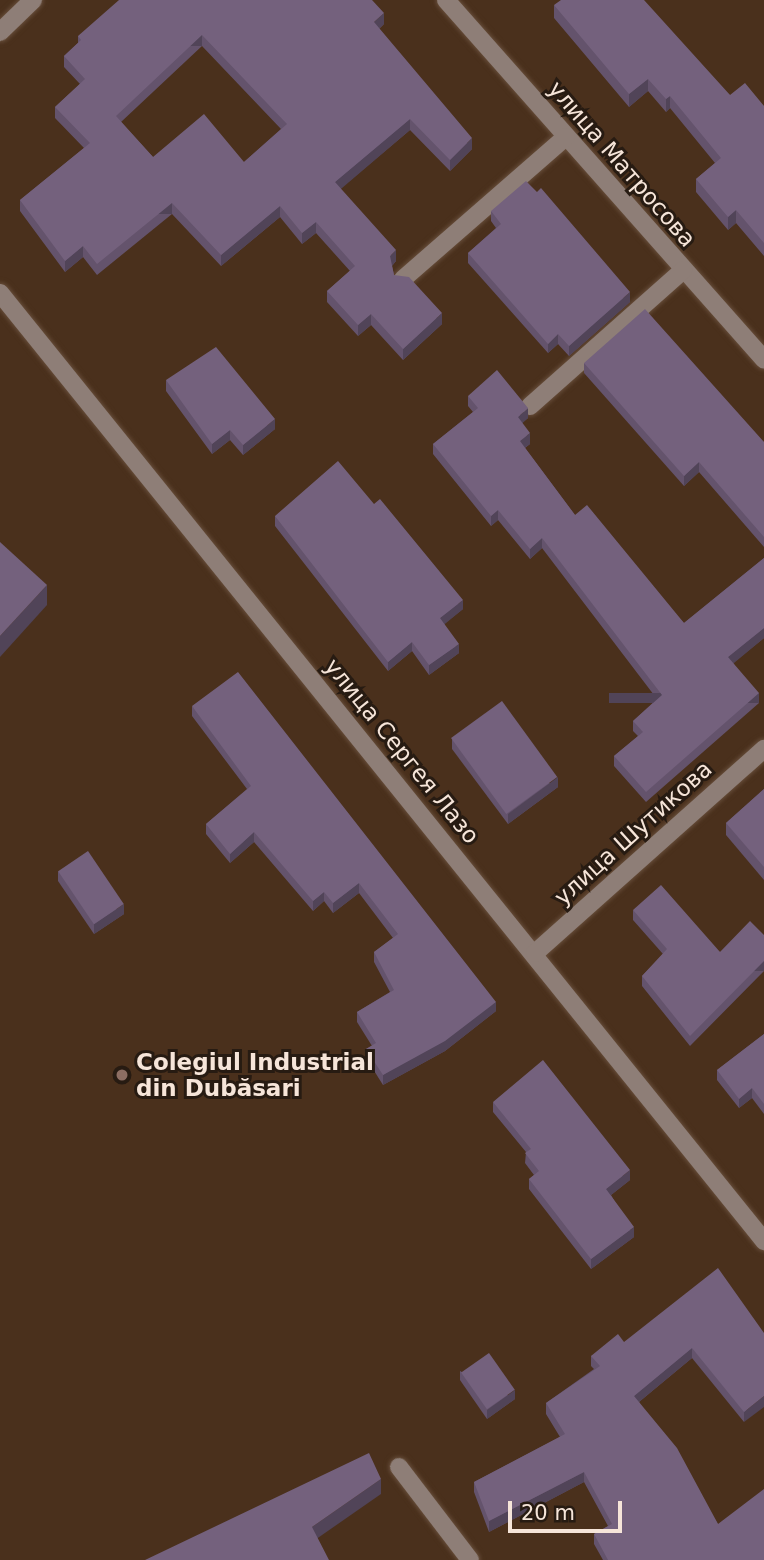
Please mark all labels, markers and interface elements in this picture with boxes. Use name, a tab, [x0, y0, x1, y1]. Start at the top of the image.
street label: улица Матросова	[542, 75, 702, 253]
street label: улица Сергея Лазо	[319, 653, 485, 849]
street label: улица Шутикова	[549, 755, 717, 911]
place label: Colegiul Industrial din Dubăsari	[136, 1048, 374, 1102]
marker: Colegiul Industrial din Dubăsari	[114, 1067, 130, 1083]
scale bar	[512, 1486, 626, 1530]
text: 20 m	[521, 1501, 575, 1525]

